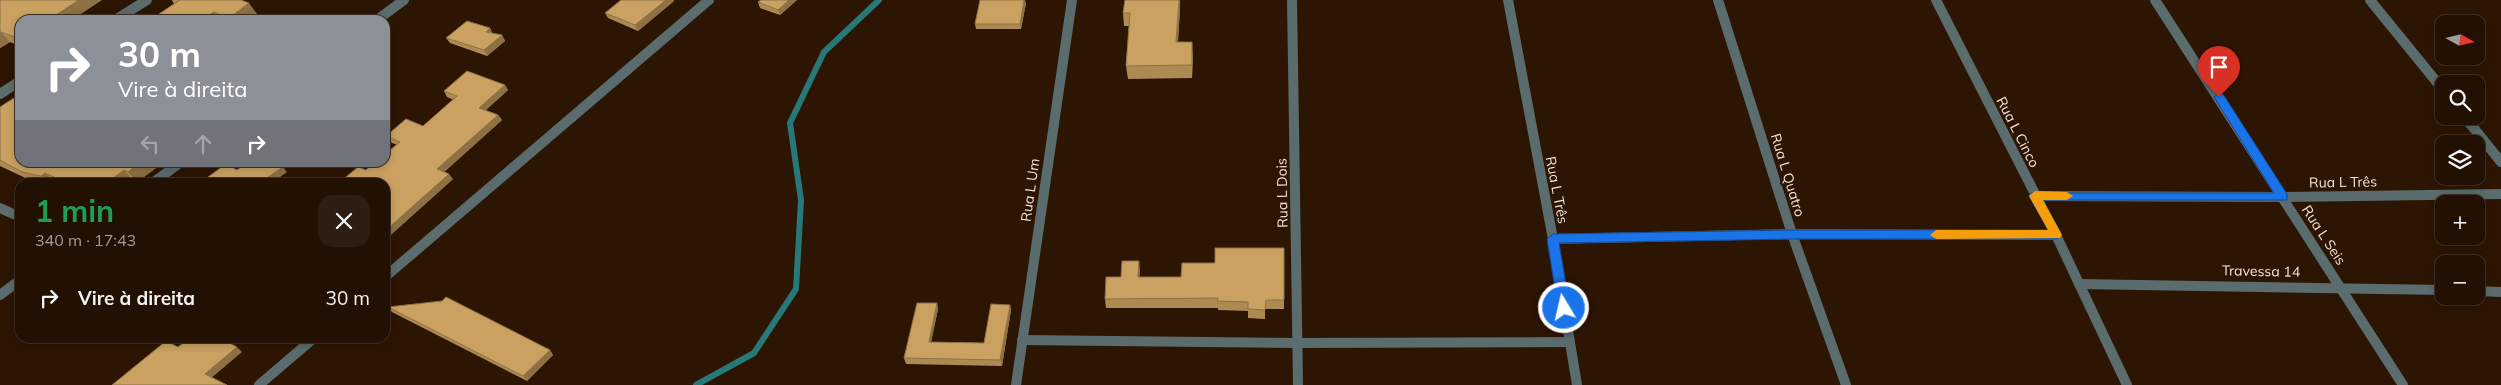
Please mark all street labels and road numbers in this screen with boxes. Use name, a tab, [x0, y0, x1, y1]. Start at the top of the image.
street label: Rua L Cinco	[1993, 94, 2044, 170]
street label: Rua L Quatro	[1767, 131, 1809, 219]
street label: Rua L Três	[1542, 155, 1572, 225]
street label: Rua L Um	[1017, 157, 1043, 223]
street label: Rua L Dois	[1272, 158, 1292, 228]
street label: Rua L Três	[2309, 172, 2377, 192]
street label: Rua L Seis	[2298, 202, 2350, 268]
street label: Travessa 14	[2222, 261, 2301, 281]

